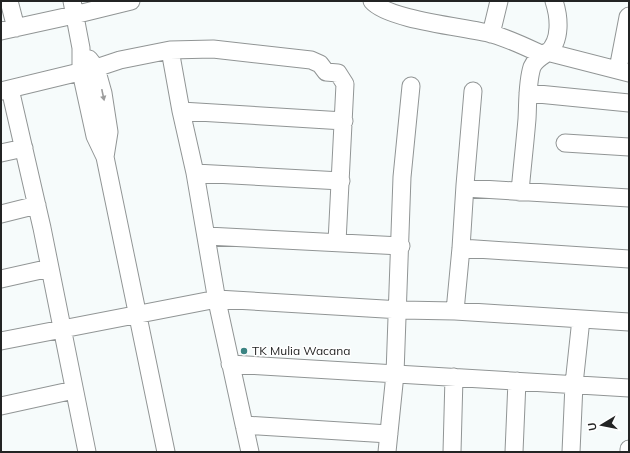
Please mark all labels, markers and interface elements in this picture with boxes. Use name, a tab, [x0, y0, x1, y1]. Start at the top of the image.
one-way arrow	[100, 88, 106, 101]
place label: TK Mulia Wacana	[252, 343, 350, 358]
marker: TK Mulia Wacana	[239, 346, 249, 356]
north arrow	[582, 405, 622, 445]
text: U	[585, 422, 600, 432]

